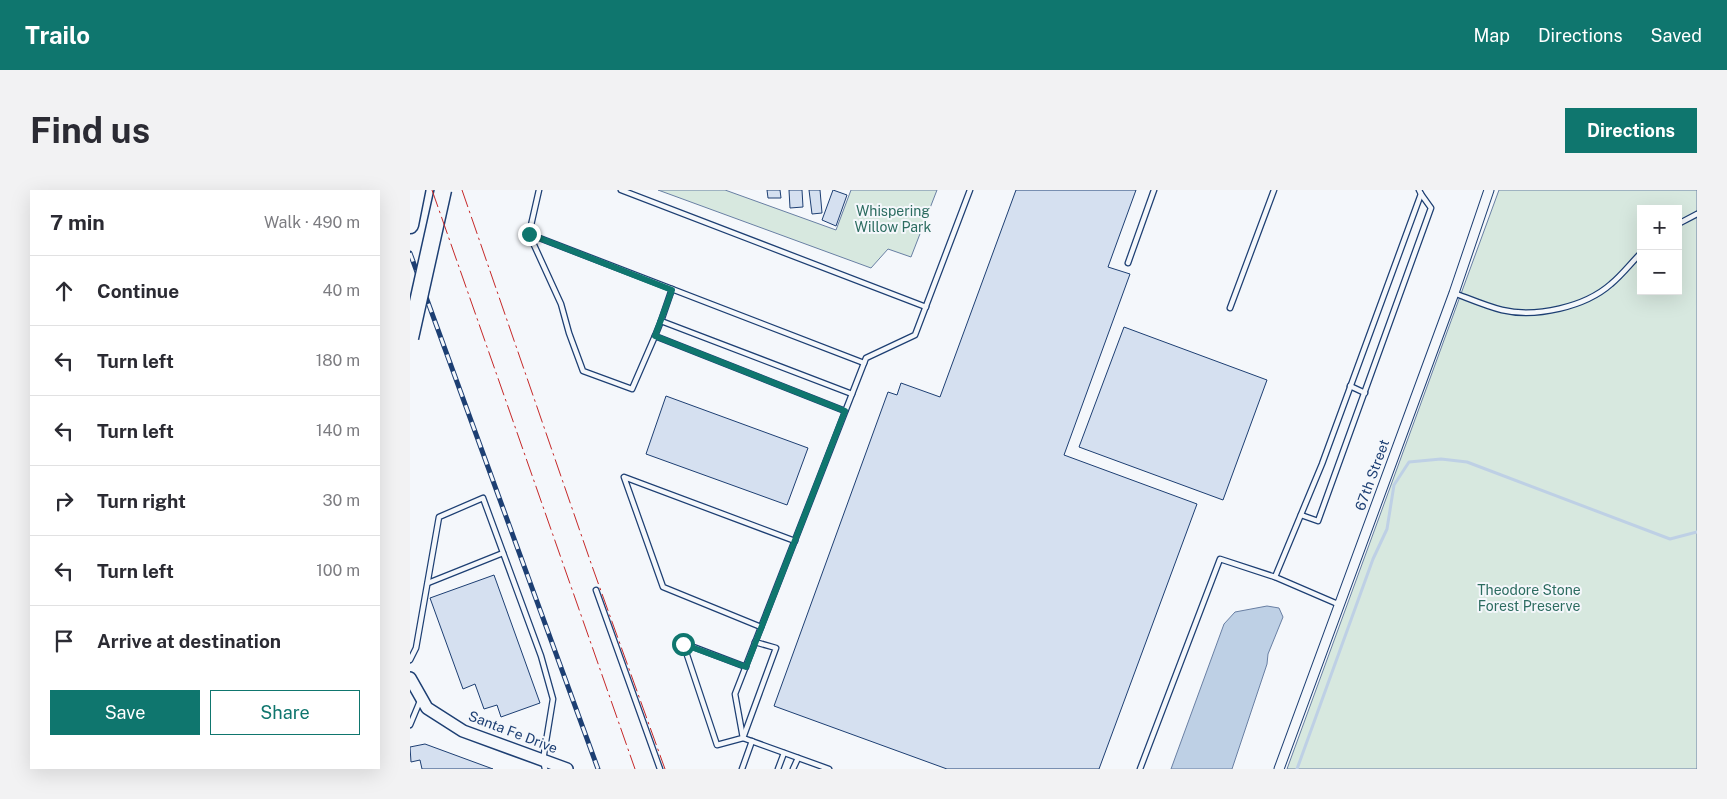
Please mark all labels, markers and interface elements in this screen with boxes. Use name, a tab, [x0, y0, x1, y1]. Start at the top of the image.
text: Trailo	[25, 21, 90, 49]
text: Map	[1473, 25, 1510, 46]
text: Directions	[1538, 25, 1623, 46]
text: Saved	[1651, 25, 1702, 46]
button: Directions	[1565, 108, 1697, 153]
text: Find us	[30, 110, 150, 151]
park label: Whispering Willow Park	[855, 203, 932, 235]
map controls	[1637, 205, 1682, 295]
button: +	[1637, 205, 1682, 250]
text: 7 min	[50, 210, 105, 235]
text: Walk · 490 m	[264, 213, 360, 232]
route end	[518, 223, 541, 246]
button: −	[1637, 250, 1682, 295]
icon: ahead	[50, 277, 78, 305]
text: Continue	[97, 280, 179, 302]
text: 40 m	[322, 281, 360, 300]
icon: left	[50, 347, 78, 375]
text: Turn left	[97, 350, 174, 372]
text: 180 m	[316, 351, 360, 370]
icon: left	[50, 417, 78, 445]
text: Turn left	[97, 420, 174, 442]
text: 140 m	[316, 421, 360, 440]
street label: 67th Street	[1352, 437, 1392, 513]
icon: right	[50, 487, 78, 515]
text: Turn right	[97, 490, 186, 512]
text: 30 m	[323, 491, 360, 510]
icon: left	[50, 557, 78, 585]
text: Turn left	[97, 560, 174, 582]
text: 100 m	[316, 561, 360, 580]
park label: Theodore Stone Forest Preserve	[1477, 582, 1581, 614]
icon: arrive	[50, 627, 78, 655]
text: Arrive at destination	[97, 630, 281, 652]
route start	[672, 633, 695, 656]
button: Save	[50, 690, 200, 735]
button: Share	[210, 690, 360, 735]
street label: Santa Fe Drive	[466, 708, 560, 756]

